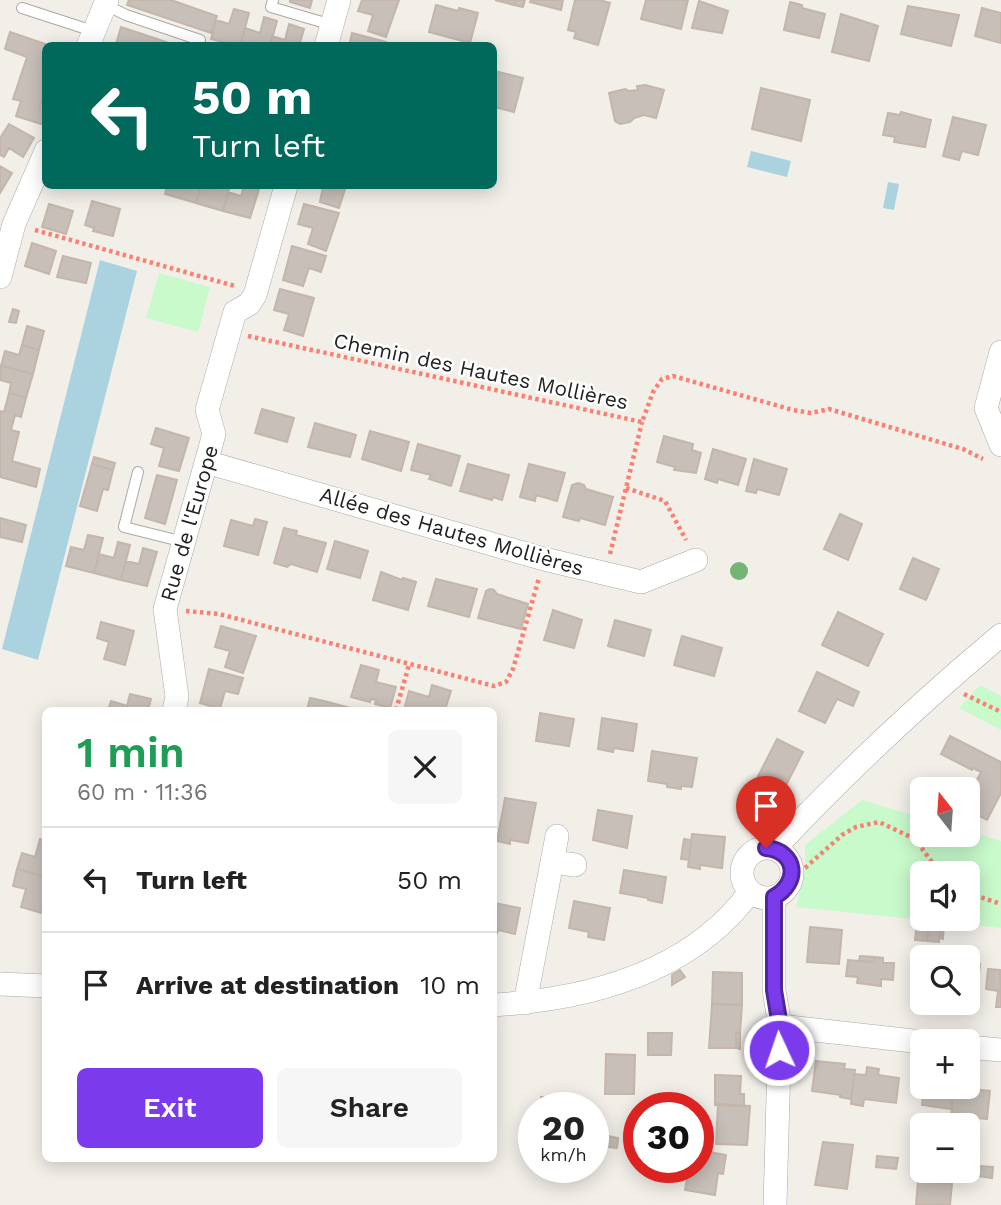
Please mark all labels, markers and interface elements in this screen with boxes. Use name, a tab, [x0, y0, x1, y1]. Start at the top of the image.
text: 50 m	[192, 68, 312, 126]
icon: left	[77, 70, 168, 161]
text: Turn left	[192, 127, 325, 165]
street label: Chemin des Hautes Mollières	[331, 328, 631, 414]
street label: Rue de l'Europe	[155, 442, 223, 604]
street label: Allée des Hautes Mollières	[317, 481, 587, 581]
text: 1 min	[77, 728, 185, 777]
button: close	[388, 730, 462, 804]
pin	[736, 776, 796, 848]
north arrow	[910, 777, 980, 847]
map controls	[910, 777, 980, 1183]
text: 60 m · 11:36	[77, 779, 208, 806]
icon: arrive	[747, 787, 785, 825]
icon: left	[77, 861, 115, 899]
button: sound	[910, 861, 980, 931]
text: Turn left	[136, 865, 247, 895]
text: 50 m	[397, 865, 462, 895]
button: search	[910, 945, 980, 1015]
icon: arrive	[77, 966, 115, 1004]
text: Arrive at destination	[136, 970, 399, 1000]
text: 10 m	[420, 970, 480, 1000]
position arrow	[742, 1013, 816, 1087]
button: +	[910, 1029, 980, 1099]
button: Exit	[77, 1068, 263, 1148]
button: Share	[277, 1068, 462, 1148]
speed limit sign: 30	[623, 1092, 714, 1183]
text: 20	[542, 1107, 585, 1149]
button: −	[910, 1113, 980, 1183]
text: km/h	[540, 1144, 587, 1165]

